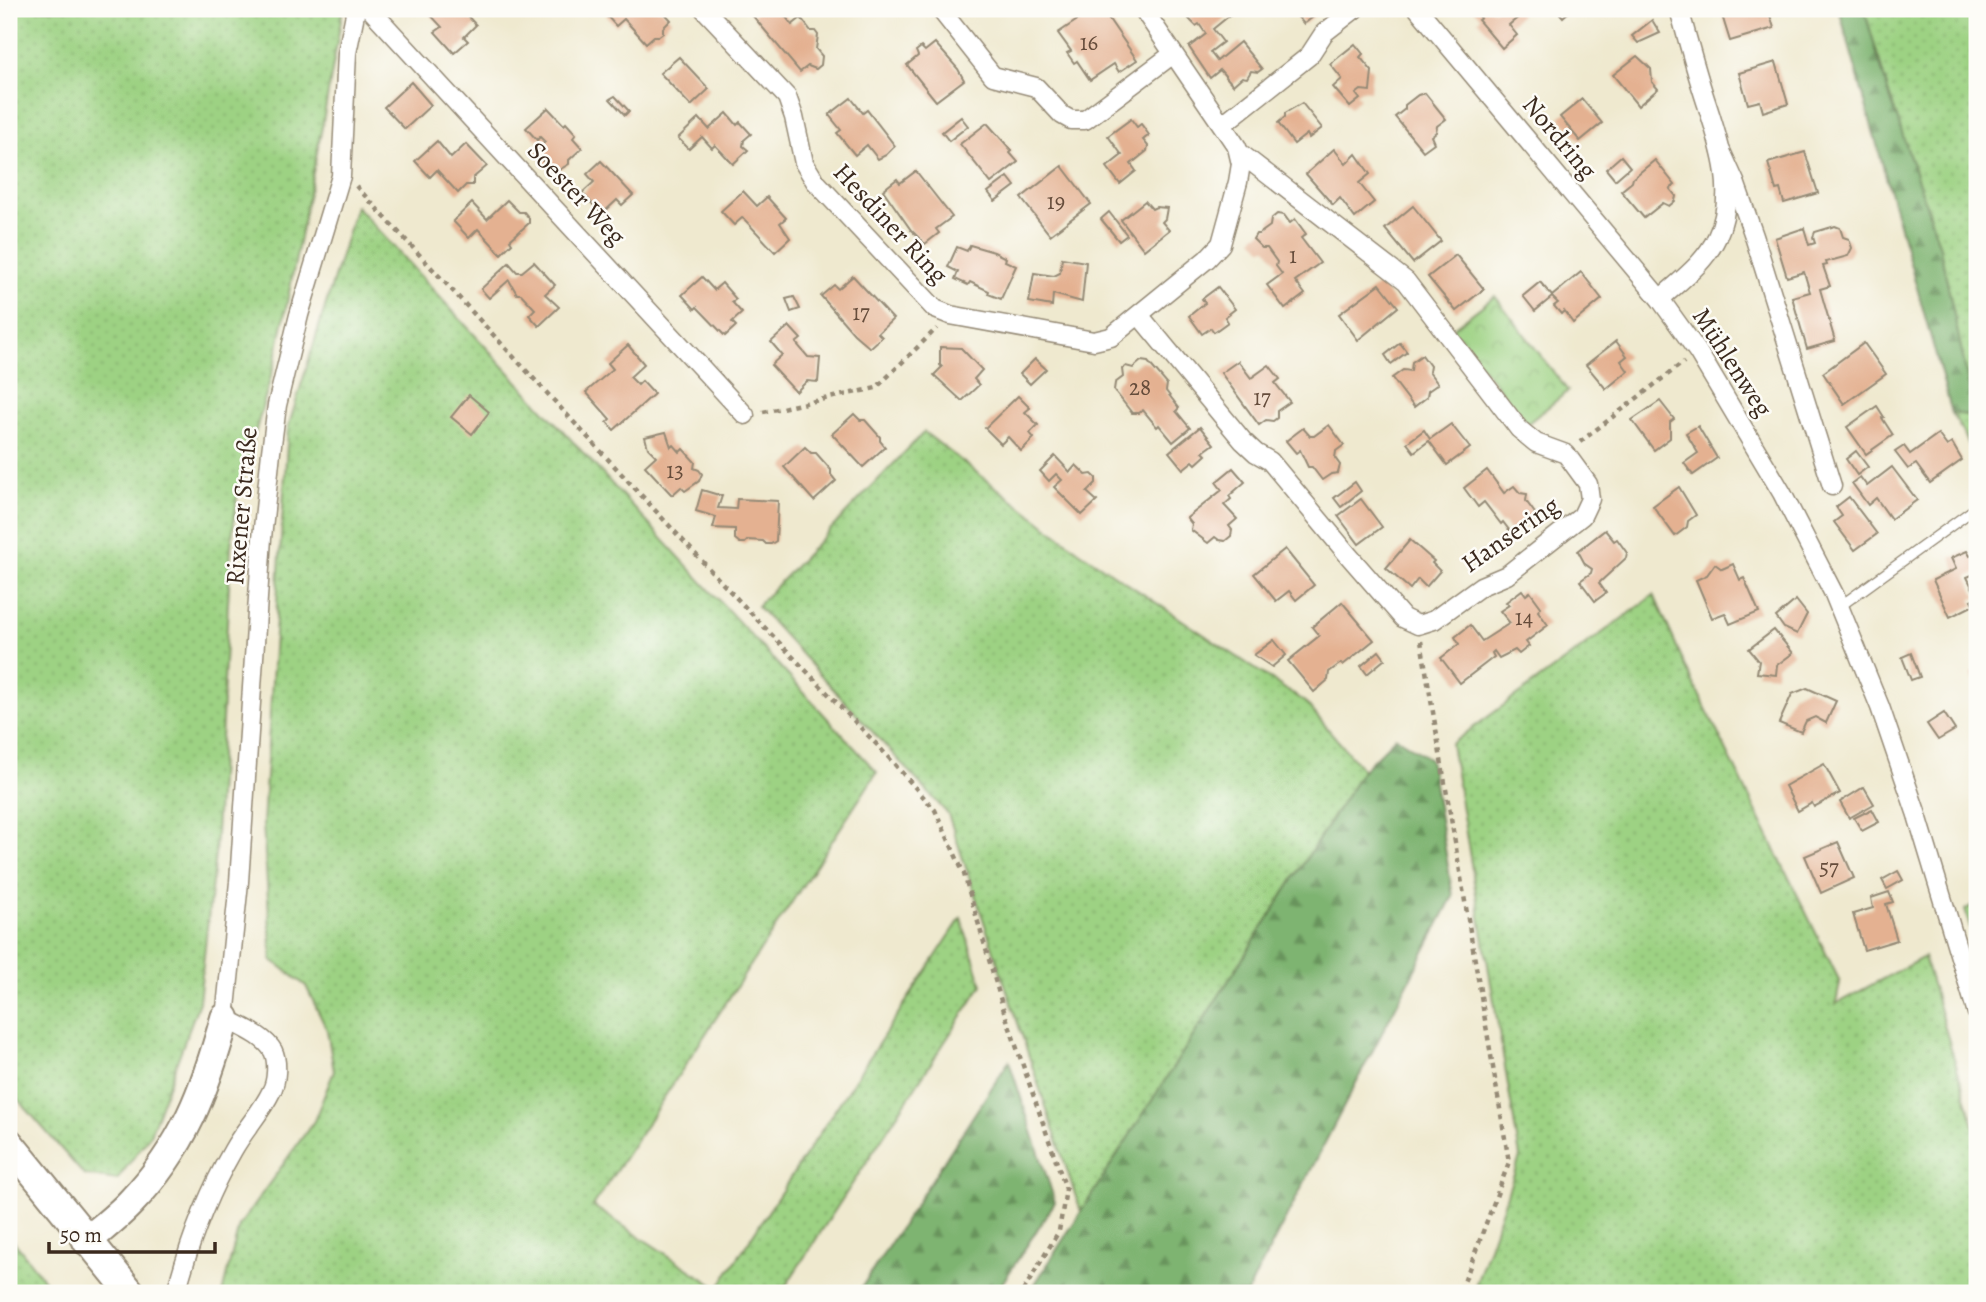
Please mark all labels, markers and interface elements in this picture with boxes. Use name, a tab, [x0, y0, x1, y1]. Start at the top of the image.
house number: 16	[1080, 27, 1098, 58]
street label: Nordring	[1514, 88, 1605, 187]
street label: Soester Weg	[519, 134, 634, 253]
street label: Hesdiner Ring	[825, 155, 956, 291]
house number: 19	[1047, 186, 1065, 217]
house number: 1	[1289, 240, 1297, 271]
house number: 17	[852, 297, 870, 328]
street label: Mühlenweg	[1684, 301, 1781, 424]
house number: 28	[1129, 372, 1151, 403]
house number: 17	[1253, 382, 1271, 413]
street label: Rixener Straße	[217, 425, 266, 587]
house number: 13	[666, 455, 684, 486]
street label: Hansering	[1454, 488, 1566, 581]
house number: 14	[1515, 602, 1533, 633]
house number: 57	[1819, 852, 1839, 883]
scale bar	[49, 1211, 215, 1255]
text: 50 m	[60, 1221, 102, 1249]

